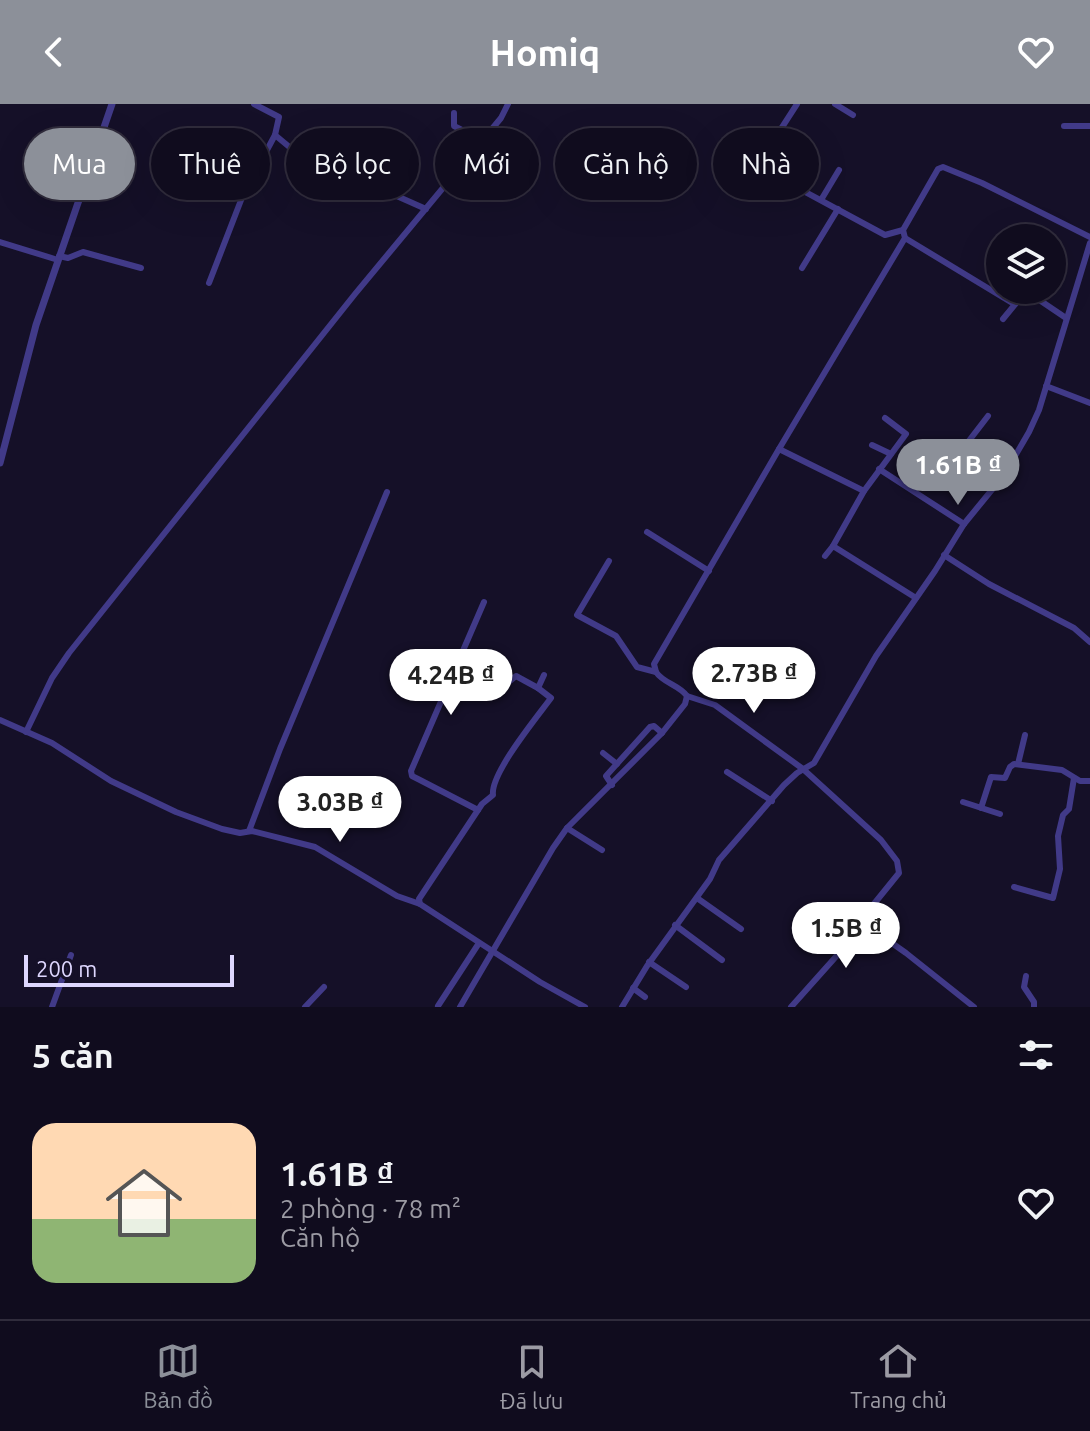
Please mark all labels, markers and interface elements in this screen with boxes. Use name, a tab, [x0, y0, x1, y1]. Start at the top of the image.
icon: back	[32, 30, 76, 74]
icon: heart	[1014, 30, 1058, 74]
text: Homiq	[490, 32, 600, 73]
chip: Mua	[24, 128, 135, 200]
chip: Thuê	[151, 128, 270, 200]
chip: Bộ lọc	[286, 128, 419, 200]
chip: Mới	[435, 128, 539, 200]
chip: Căn hộ	[555, 128, 697, 200]
chip: Nhà	[713, 128, 819, 200]
map controls	[986, 224, 1066, 304]
button: layers	[986, 224, 1066, 304]
pin: 1.61B ₫	[884, 439, 1032, 507]
text: 1.61B ₫	[914, 450, 1002, 479]
pin: 2.73B ₫	[680, 647, 828, 715]
pin: 4.24B ₫	[377, 649, 525, 717]
text: 2.73B ₫	[710, 658, 798, 687]
text: 4.24B ₫	[407, 660, 495, 689]
pin: 3.03B ₫	[266, 776, 414, 844]
text: 3.03B ₫	[296, 787, 384, 816]
pin: 1.5B ₫	[781, 902, 911, 970]
text: 1.5B ₫	[810, 913, 882, 942]
scale bar	[24, 951, 234, 987]
text: 200 m	[36, 956, 97, 981]
icon: filters	[1014, 1033, 1058, 1077]
text: 5 căn	[32, 1036, 114, 1074]
text: 1.61B ₫	[280, 1154, 394, 1192]
icon: home	[96, 1155, 192, 1251]
icon: heart	[1014, 1181, 1058, 1225]
text: 2 phòng · 78 m²	[280, 1194, 461, 1223]
text: Căn hộ	[280, 1223, 360, 1252]
tab: Bản đồ	[143, 1339, 213, 1414]
tab: Trang chủ	[850, 1339, 947, 1414]
tab: Đã lưu	[500, 1340, 563, 1413]

